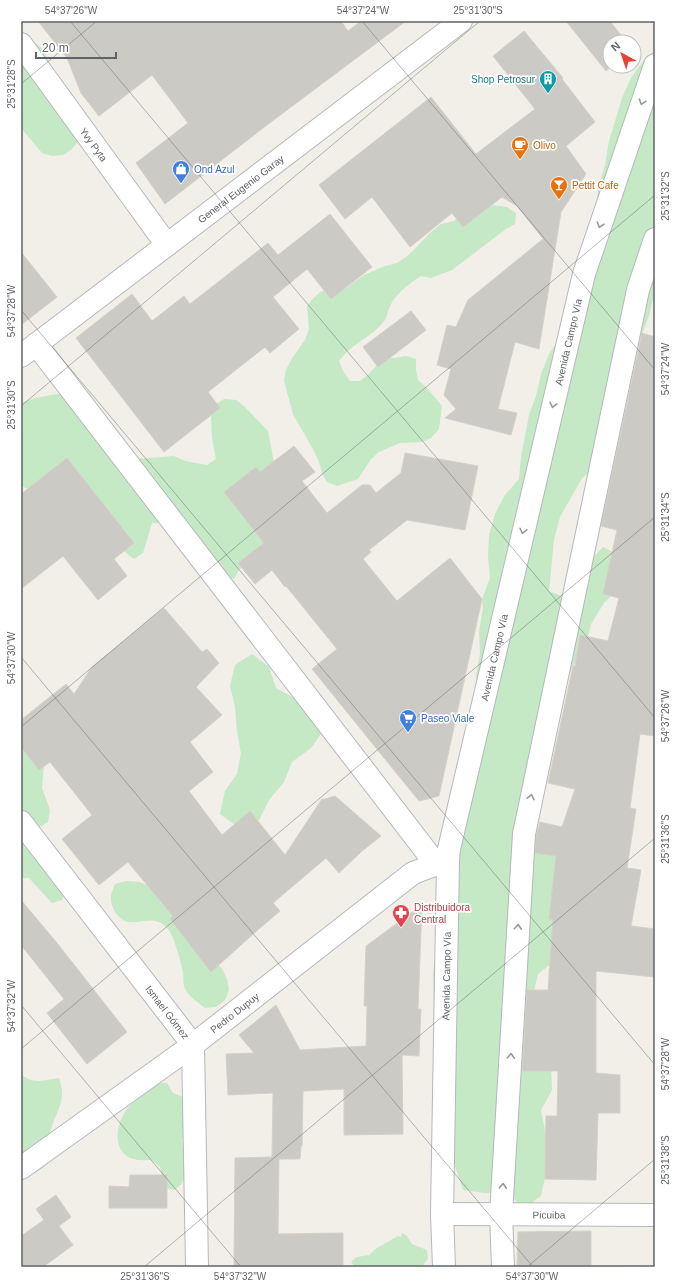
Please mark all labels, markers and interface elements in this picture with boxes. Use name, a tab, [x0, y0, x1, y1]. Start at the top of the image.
text: 54°37'26"W	[45, 5, 98, 16]
text: 54°37'24"W	[337, 5, 390, 16]
text: 25°31'30"S	[453, 5, 503, 16]
scale bar	[36, 34, 116, 60]
north arrow	[602, 34, 642, 74]
text: N	[609, 39, 623, 53]
text: 20 m	[42, 41, 69, 55]
text: 25°31'28"S	[6, 59, 17, 109]
building icon: Shop Petrosur	[538, 69, 558, 94]
place label: Shop Petrosur	[471, 74, 536, 85]
one-way arrow	[639, 98, 647, 105]
street label: Yvy Pyta	[78, 125, 110, 164]
cafe icon: Olivo	[510, 135, 530, 160]
place label: Olivo	[533, 140, 556, 151]
street label: General Eugenio Garay	[195, 153, 286, 225]
shop icon: Ond Azul	[171, 159, 191, 184]
place label: Ond Azul	[194, 164, 235, 175]
text: 25°31'32"S	[660, 171, 671, 221]
bar icon: Pettit Cafe	[549, 175, 569, 200]
place label: Pettit Cafe	[572, 180, 619, 191]
one-way arrow	[597, 221, 605, 228]
text: 54°37'28"W	[6, 284, 17, 337]
street label: Avenida Campo Vía	[553, 297, 584, 386]
text: 54°37'24"W	[660, 342, 671, 395]
text: 25°31'30"S	[6, 380, 17, 430]
one-way arrow	[550, 401, 558, 408]
text: 25°31'34"S	[660, 492, 671, 542]
one-way arrow	[520, 528, 528, 534]
street label: Avenida Campo Vía	[478, 612, 510, 702]
text: 54°37'30"W	[6, 631, 17, 684]
text: 54°37'26"W	[660, 689, 671, 742]
supermarket icon: Paseo Viale	[398, 708, 418, 733]
place label: Paseo Viale	[421, 713, 475, 724]
one-way arrow	[527, 794, 535, 801]
text: 25°31'36"S	[660, 814, 671, 864]
place label: Distribuidora Central	[414, 902, 471, 925]
pharmacy icon: Distribuidora Central	[391, 903, 411, 928]
one-way arrow	[514, 924, 523, 930]
street label: Avenida Campo Vía	[440, 931, 452, 1021]
text: 54°37'32"W	[6, 979, 17, 1032]
street label: Ismael Gómez	[144, 983, 192, 1041]
street label: Pedro Dupuy	[208, 990, 261, 1035]
text: 54°37'28"W	[660, 1037, 671, 1090]
one-way arrow	[506, 1053, 515, 1059]
text: 25°31'38"S	[660, 1135, 671, 1185]
one-way arrow	[498, 1183, 507, 1189]
street label: Picuiba	[533, 1209, 566, 1220]
text: 25°31'36"S	[120, 1271, 170, 1282]
text: 54°37'32"W	[214, 1271, 267, 1282]
text: 54°37'30"W	[506, 1271, 559, 1282]

